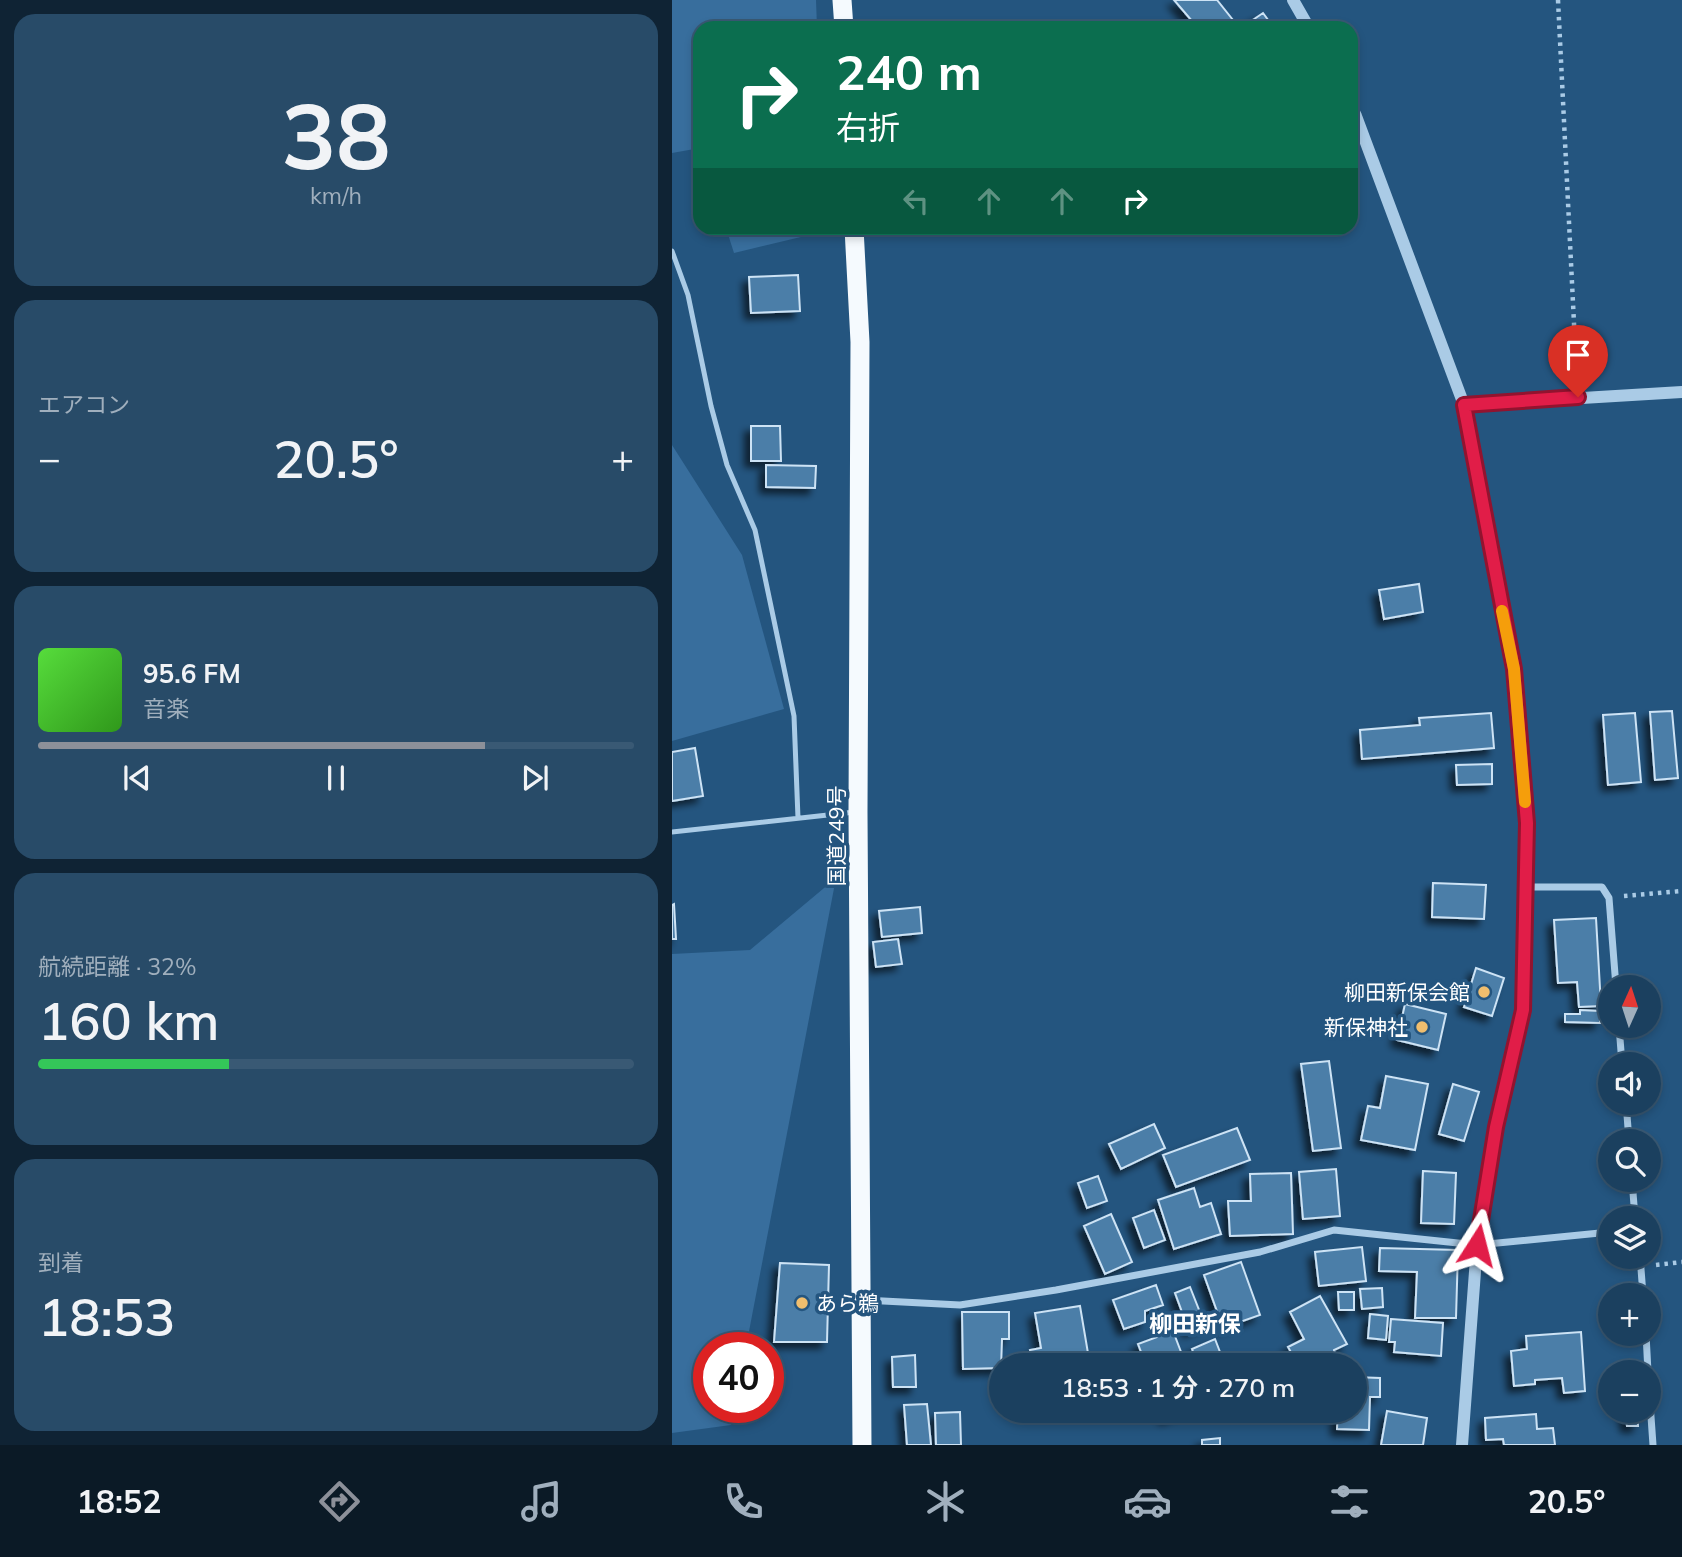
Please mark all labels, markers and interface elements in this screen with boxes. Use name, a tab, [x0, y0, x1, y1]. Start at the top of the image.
text: 240 m	[836, 41, 982, 102]
icon: right	[721, 49, 812, 140]
text: 38	[281, 78, 391, 192]
text: 右折	[836, 107, 900, 147]
text: km/h	[310, 181, 362, 210]
icon: left	[897, 182, 935, 220]
icon: ahead	[970, 182, 1008, 220]
icon: ahead	[1043, 182, 1081, 220]
icon: right	[1116, 182, 1154, 220]
pin	[1548, 325, 1608, 397]
icon: arrive	[1559, 336, 1597, 374]
text: エアコン	[38, 390, 130, 419]
text: 20.5°	[273, 426, 399, 491]
text: −	[38, 434, 61, 482]
text: +	[611, 434, 634, 482]
text: 95.6 FM	[143, 657, 241, 690]
text: 音楽	[143, 694, 189, 723]
icon: previous	[118, 759, 156, 797]
icon: pause	[317, 759, 355, 797]
icon: next	[516, 759, 554, 797]
street label: 国道249号	[823, 786, 849, 886]
text: 航続距離 · 32%	[38, 952, 196, 981]
north arrow	[1598, 975, 1661, 1038]
map controls	[1598, 975, 1661, 1423]
place label: 柳田新保会館	[1344, 979, 1470, 1005]
marker: 柳田新保会館	[1476, 984, 1492, 1000]
text: 160 km	[38, 988, 219, 1053]
place label: 新保神社	[1324, 1014, 1408, 1040]
marker: 新保神社	[1414, 1019, 1430, 1035]
button: sound	[1598, 1052, 1661, 1115]
button: search	[1598, 1129, 1661, 1192]
button: layers	[1598, 1206, 1661, 1269]
position arrow	[1440, 1208, 1514, 1282]
text: 到着	[38, 1248, 84, 1277]
button: +	[1598, 1283, 1661, 1346]
text: 18:53	[38, 1284, 175, 1349]
place label: あら鵜	[816, 1290, 879, 1316]
marker: あら鵜	[794, 1295, 810, 1311]
district label: 柳田新保	[1149, 1309, 1241, 1338]
speed limit sign: 40	[693, 1332, 784, 1423]
button: −	[1598, 1360, 1661, 1423]
text: 18:53 · 1 分 · 270 m	[1061, 1371, 1295, 1404]
icon: directions	[315, 1477, 364, 1526]
icon: music	[517, 1477, 566, 1526]
icon: phone	[719, 1477, 768, 1526]
icon: climate	[921, 1477, 970, 1526]
icon: car	[1123, 1477, 1172, 1526]
icon: filters	[1325, 1477, 1374, 1526]
text: 18:52	[77, 1481, 161, 1521]
text: 20.5°	[1528, 1481, 1605, 1521]

